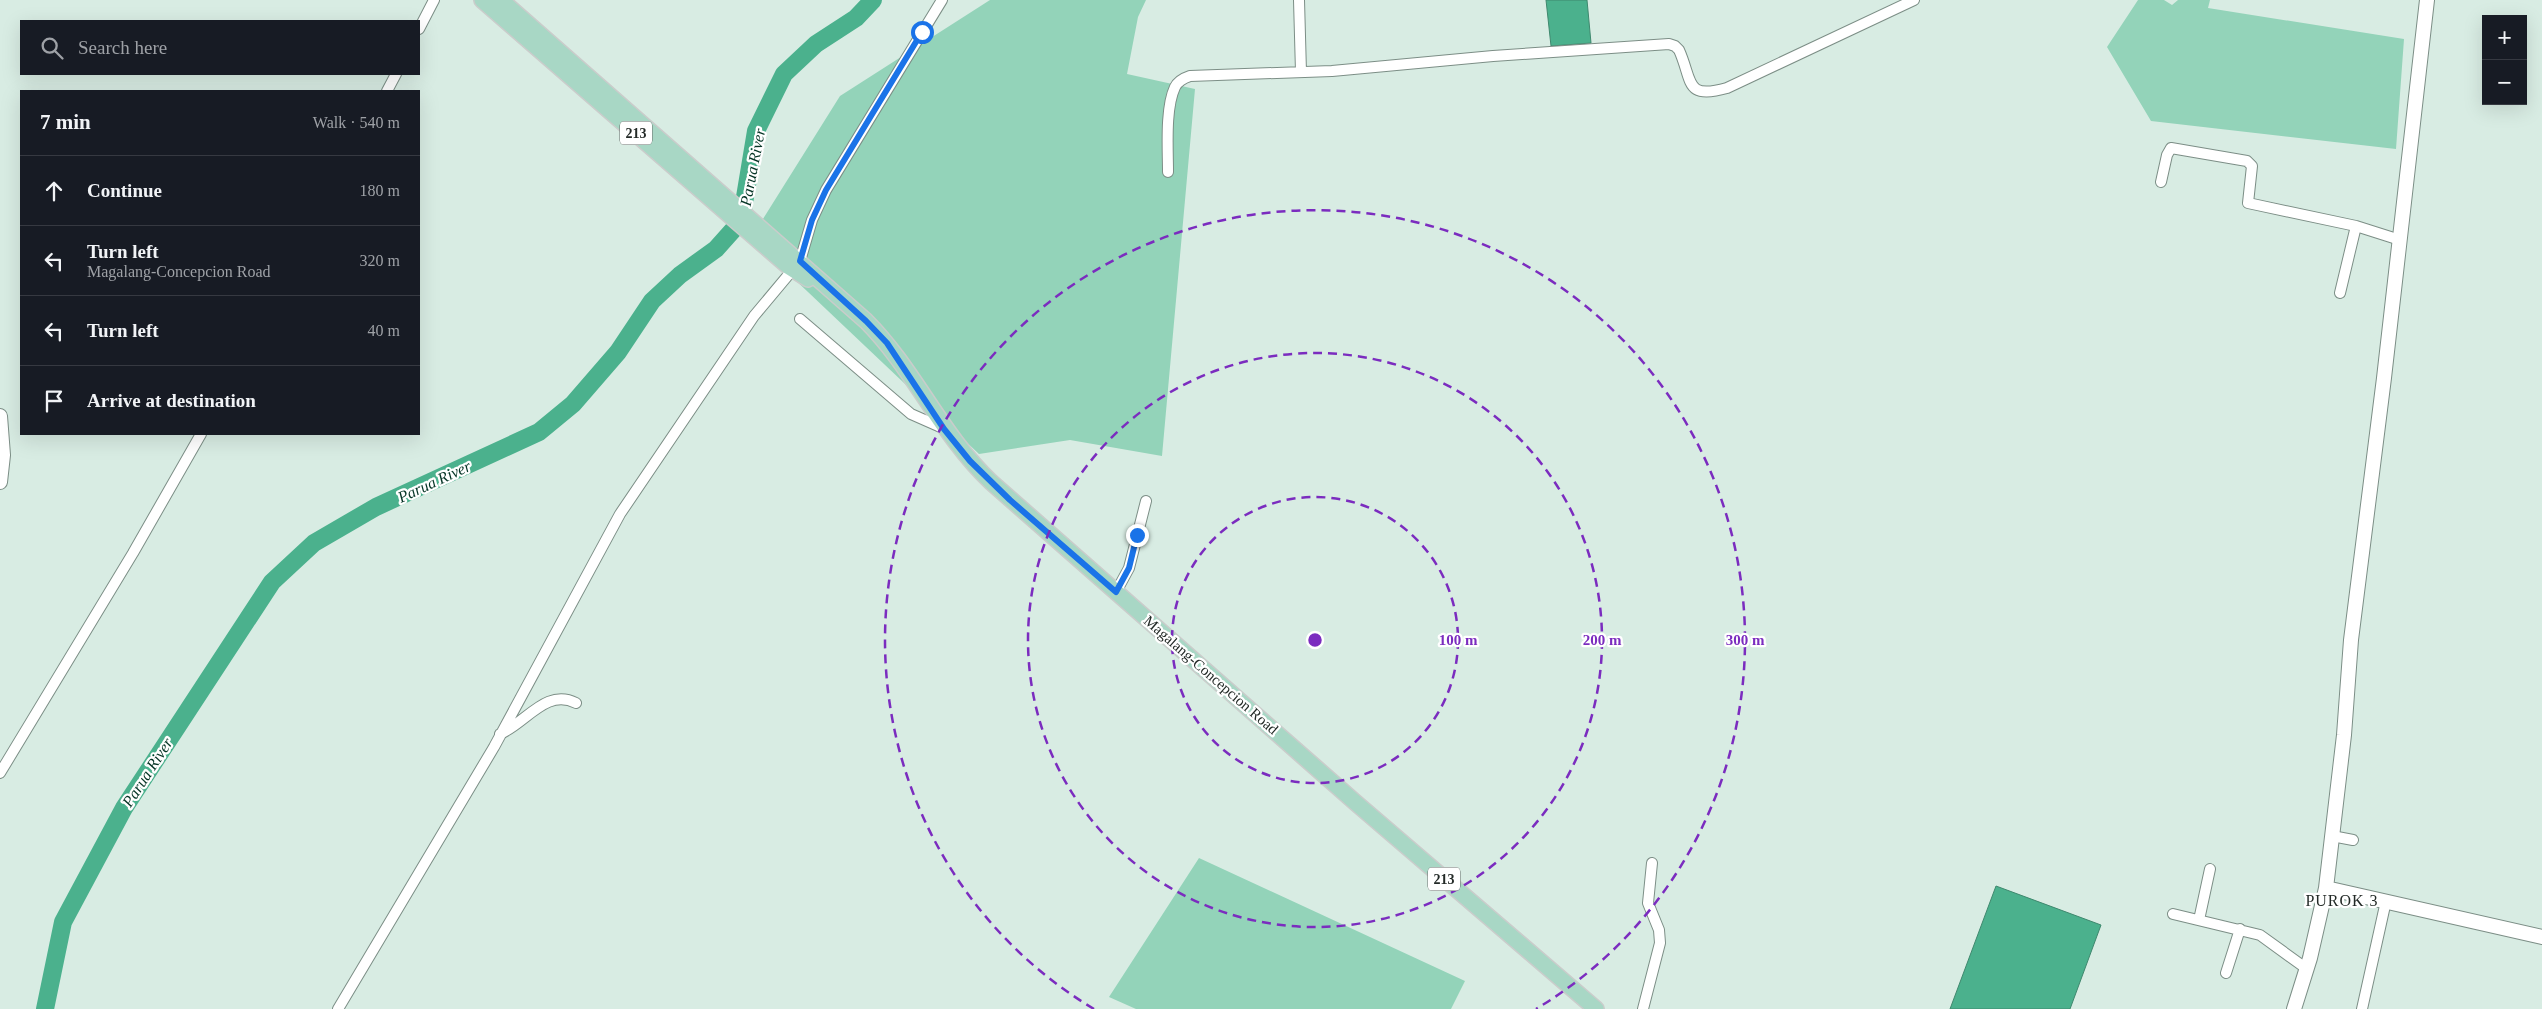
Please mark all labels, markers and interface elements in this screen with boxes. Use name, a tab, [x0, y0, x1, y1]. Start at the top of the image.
map controls	[2482, 15, 2527, 105]
button: +	[2482, 15, 2527, 60]
search box	[20, 20, 420, 75]
route start	[911, 21, 934, 44]
icon: search	[38, 34, 66, 62]
text: Search here	[78, 37, 167, 58]
button: −	[2482, 60, 2527, 105]
text: 7 min	[40, 110, 91, 134]
text: Walk · 540 m	[313, 114, 400, 131]
road number: 213	[620, 122, 652, 144]
water label: Parua River	[736, 126, 768, 208]
icon: ahead	[40, 177, 68, 205]
text: Continue	[87, 180, 162, 201]
text: 180 m	[360, 182, 400, 199]
text: Turn left	[87, 241, 159, 262]
icon: left	[40, 247, 68, 275]
text: 320 m	[360, 252, 400, 269]
text: Magalang-Concepcion Road	[87, 263, 271, 280]
icon: left	[40, 317, 68, 345]
text: Turn left	[87, 320, 159, 341]
text: 40 m	[368, 322, 400, 339]
icon: arrive	[40, 387, 68, 415]
text: Arrive at destination	[87, 390, 256, 411]
water label: Parua River	[394, 457, 474, 506]
route end	[1126, 524, 1149, 547]
street label: Magalang-Concepcion Road	[1141, 613, 1282, 738]
centre of rings	[1306, 631, 1324, 649]
text: 100 m	[1439, 632, 1478, 648]
text: 200 m	[1583, 632, 1622, 648]
text: 300 m	[1726, 632, 1765, 648]
water label: Parua River	[118, 734, 176, 811]
road number: 213	[1428, 868, 1460, 891]
district label: PUROK 3	[2305, 892, 2379, 909]

